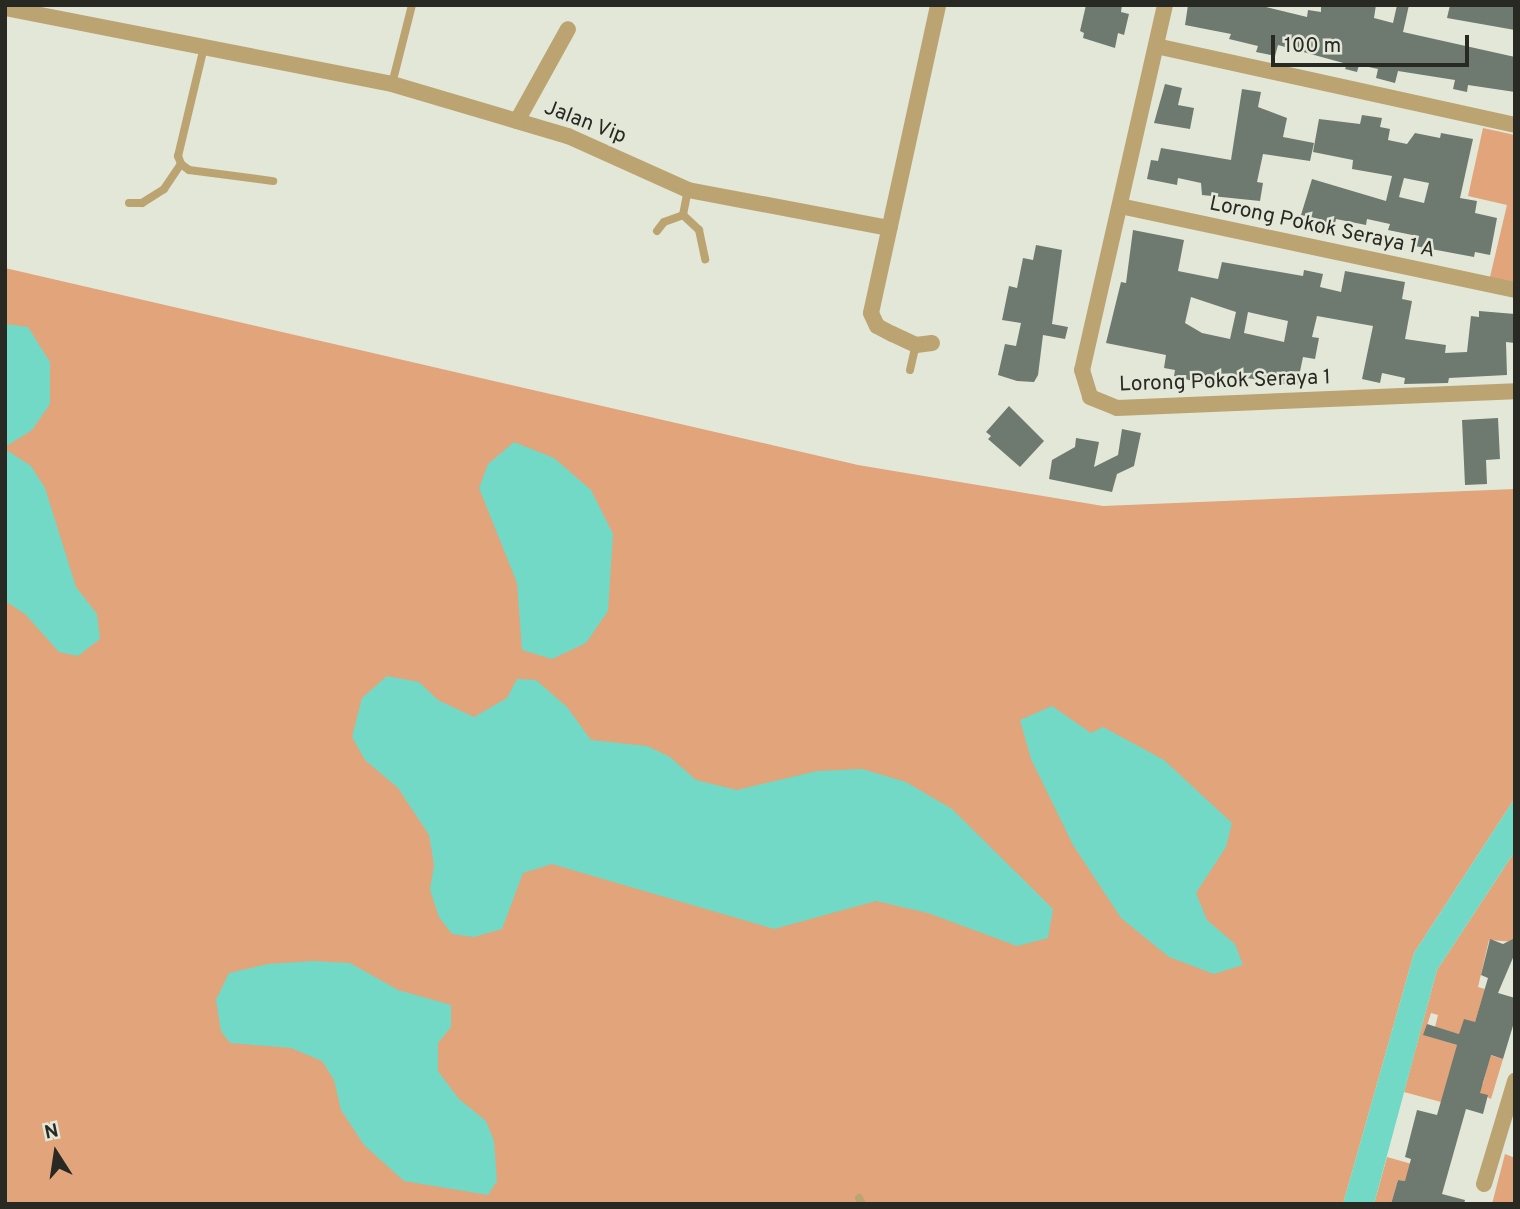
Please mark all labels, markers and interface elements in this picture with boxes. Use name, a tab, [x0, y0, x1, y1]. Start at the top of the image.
scale bar	[1275, 21, 1473, 65]
text: 100 m	[1284, 33, 1341, 60]
street label: Jalan Vip	[540, 96, 630, 150]
street label: Lorong Pokok Seraya 1 A	[1206, 192, 1438, 264]
street label: Lorong Pokok Seraya 1	[1119, 366, 1331, 398]
north arrow	[21, 1118, 91, 1188]
text: N	[42, 1119, 61, 1146]

